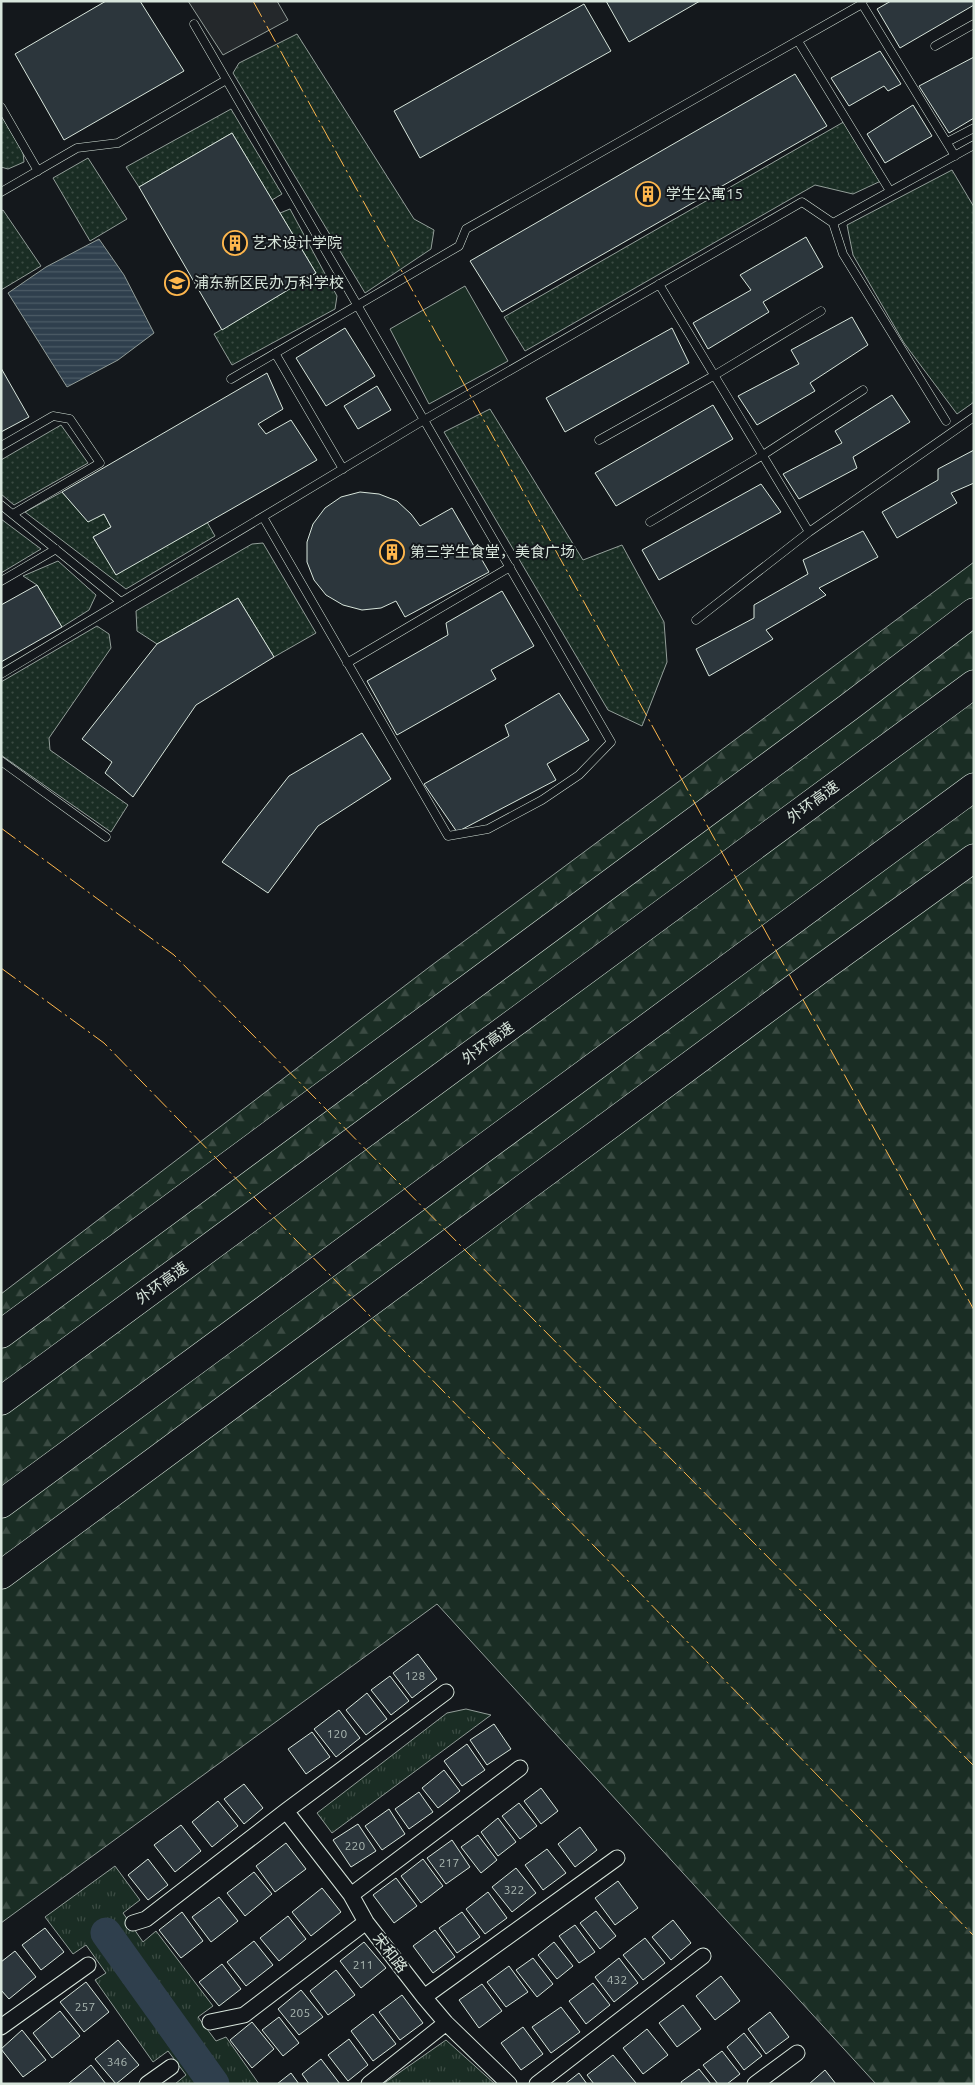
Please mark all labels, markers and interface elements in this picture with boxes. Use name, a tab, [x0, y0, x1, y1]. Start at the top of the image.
building icon: 学生公寓15	[635, 181, 661, 207]
place label: 学生公寓15	[666, 185, 743, 202]
building icon: 艺术设计学院	[222, 230, 248, 256]
place label: 艺术设计学院	[252, 234, 342, 251]
school or university icon: 浦东新区民办万科学校	[164, 270, 190, 296]
place label: 浦东新区民办万科学校	[194, 274, 344, 291]
building icon: 第三学生食堂，美食广场	[379, 539, 405, 565]
place label: 第三学生食堂，美食广场	[410, 543, 575, 560]
street label: 外环高速	[783, 777, 842, 826]
street label: 外环高速	[458, 1018, 517, 1067]
street label: 外环高速	[132, 1258, 191, 1307]
house number: 128	[405, 1669, 425, 1682]
house number: 120	[327, 1727, 347, 1740]
house number: 220	[345, 1839, 365, 1852]
house number: 217	[439, 1856, 459, 1869]
house number: 322	[504, 1883, 524, 1896]
street label: 宋和路	[370, 1930, 411, 1976]
house number: 211	[353, 1958, 373, 1971]
house number: 432	[607, 1973, 627, 1986]
house number: 257	[75, 2000, 95, 2013]
house number: 205	[290, 2006, 310, 2019]
house number: 346	[107, 2055, 127, 2068]

